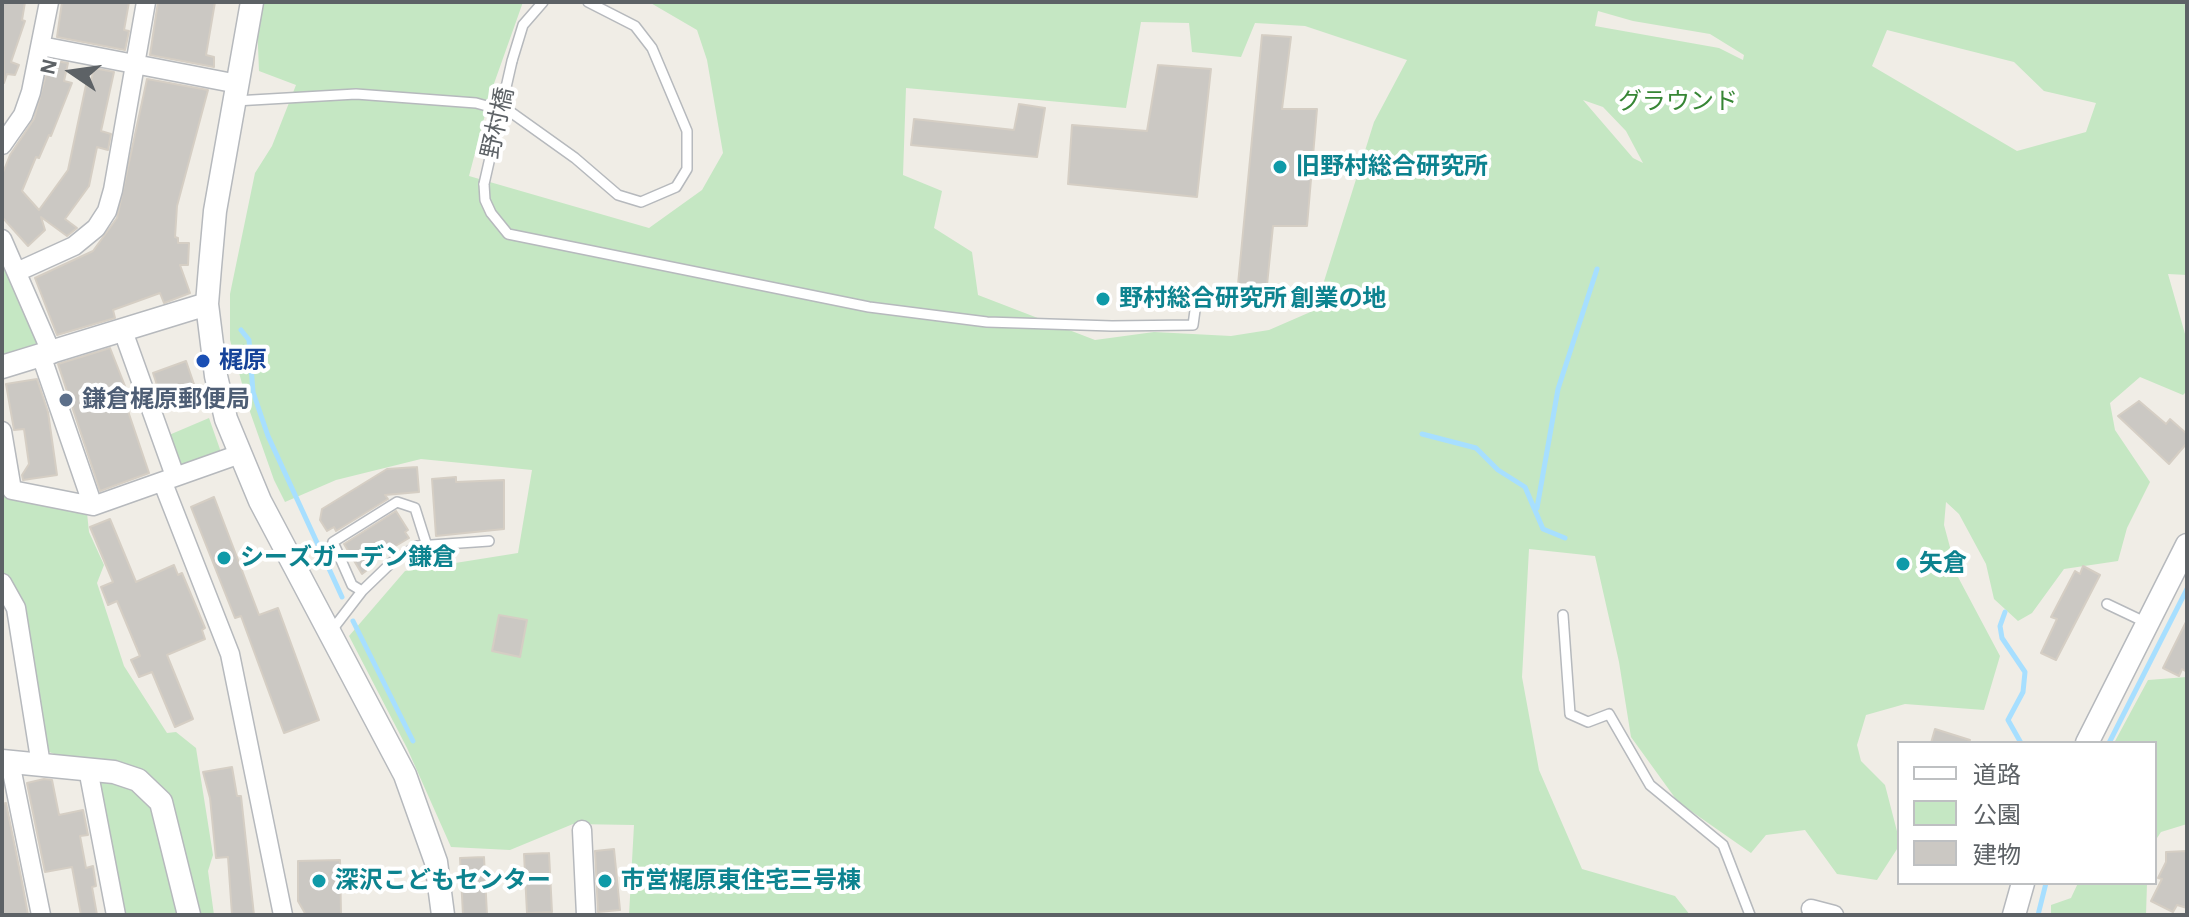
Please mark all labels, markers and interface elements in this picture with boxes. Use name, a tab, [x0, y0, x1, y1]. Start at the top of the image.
north arrow	[32, 32, 112, 112]
text: N	[36, 57, 61, 77]
street label: 野村橋	[476, 85, 520, 161]
park label: グラウンド	[1618, 88, 1738, 116]
place label: 旧野村総合研究所	[1296, 153, 1488, 181]
marker: 旧野村総合研究所	[1271, 158, 1289, 176]
place label: 野村総合研究所 創業の地	[1119, 285, 1387, 313]
marker: 野村総合研究所 創業の地	[1094, 290, 1112, 308]
place label: 梶原	[219, 347, 267, 375]
marker: 梶原	[194, 352, 212, 370]
place label: 鎌倉梶原郵便局	[82, 386, 250, 414]
marker: 鎌倉梶原郵便局	[57, 391, 75, 409]
place label: シーズガーデン鎌倉	[240, 544, 456, 572]
marker: シーズガーデン鎌倉	[215, 549, 233, 567]
place label: 矢倉	[1919, 550, 1967, 578]
marker: 矢倉	[1894, 555, 1912, 573]
legend	[1897, 741, 2157, 885]
text: 道路	[1973, 764, 2021, 788]
text: 公園	[1973, 804, 2021, 828]
text: 建物	[1973, 844, 2021, 868]
place label: 深沢こどもセンター	[335, 867, 551, 895]
place label: 市営梶原東住宅三号棟	[621, 867, 861, 895]
marker: 深沢こどもセンター	[310, 872, 328, 890]
marker: 市営梶原東住宅三号棟	[596, 872, 614, 890]

